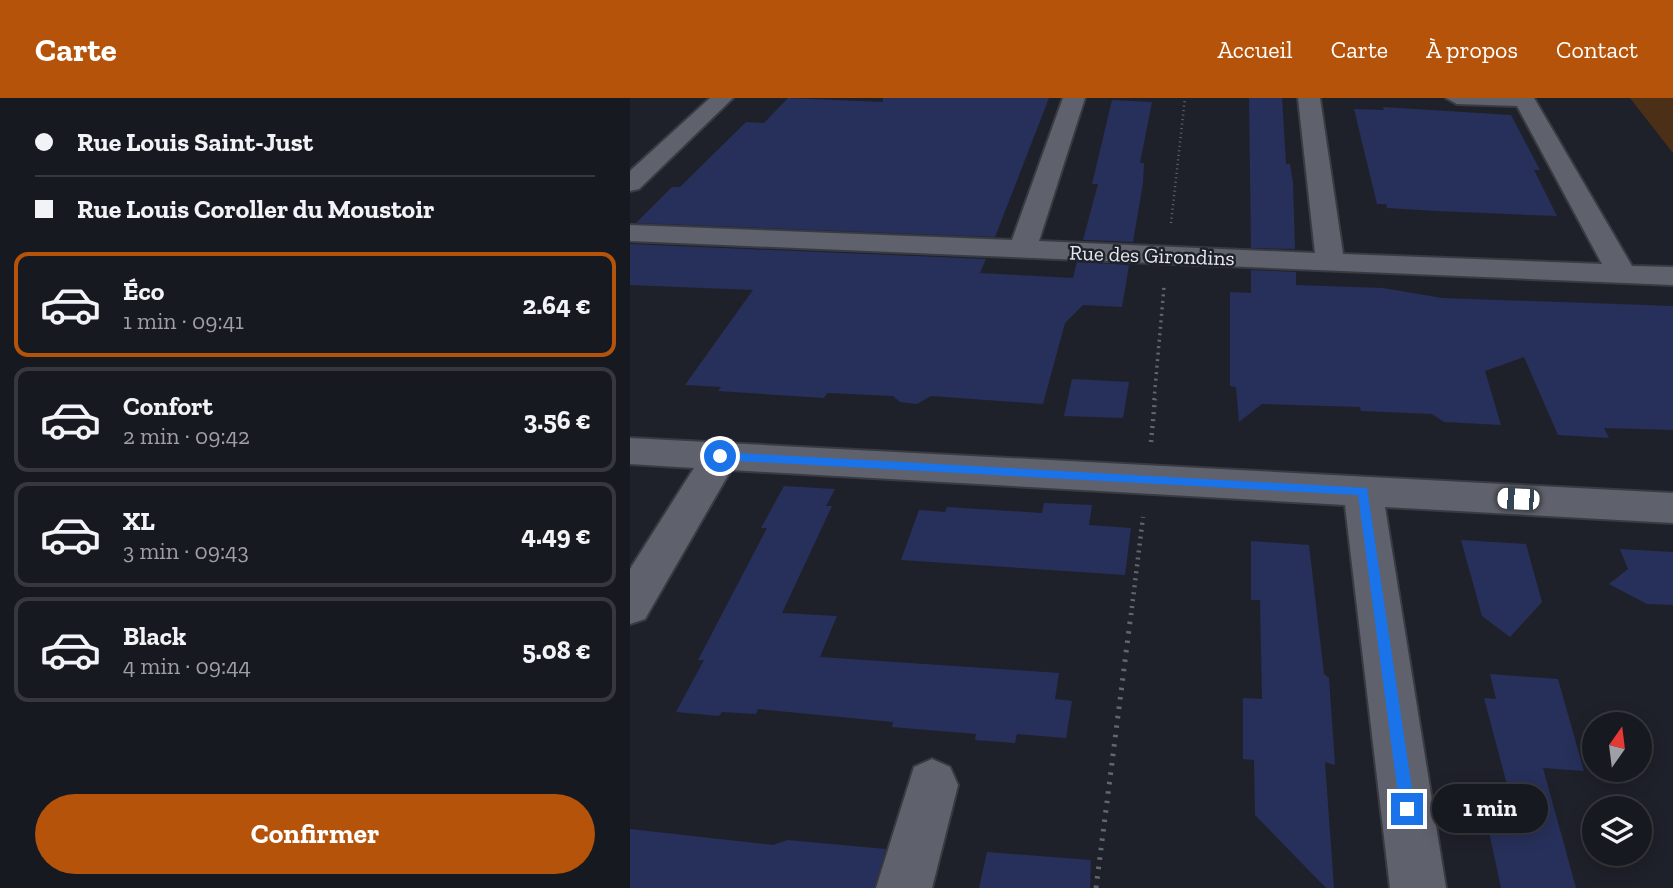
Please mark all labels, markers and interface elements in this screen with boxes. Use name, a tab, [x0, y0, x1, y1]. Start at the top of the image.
text: Carte	[35, 30, 117, 69]
text: Accueil	[1217, 35, 1293, 64]
text: Carte	[1331, 35, 1388, 64]
text: À propos	[1426, 35, 1518, 64]
text: Contact	[1556, 35, 1638, 64]
text: Rue Louis Saint-Just	[77, 126, 313, 158]
text: Rue Louis Coroller du Moustoir	[77, 193, 434, 225]
street label: Rue des Girondins	[1069, 240, 1235, 270]
icon: car	[39, 273, 102, 336]
text: Éco	[123, 275, 164, 307]
text: 2.64 €	[522, 289, 591, 321]
text: 1 min · 09:41	[123, 307, 244, 335]
icon: car	[39, 388, 102, 451]
text: Confort	[123, 390, 213, 422]
text: 3.56 €	[523, 404, 591, 436]
text: 2 min · 09:42	[123, 422, 250, 450]
route start	[704, 440, 736, 472]
car	[1497, 487, 1540, 511]
icon: car	[39, 503, 102, 566]
text: XL	[123, 505, 155, 537]
text: 4.49 €	[521, 519, 591, 551]
text: 3 min · 09:43	[123, 537, 249, 565]
icon: car	[39, 618, 102, 681]
text: Black	[123, 620, 186, 652]
text: 5.08 €	[522, 634, 591, 666]
text: 4 min · 09:44	[123, 652, 251, 680]
north arrow	[1582, 712, 1652, 782]
map controls	[1582, 712, 1652, 866]
callout: 1 min	[1432, 784, 1547, 834]
route end	[1391, 793, 1423, 825]
button: Confirmer	[35, 794, 595, 874]
text: 1 min	[1463, 794, 1517, 822]
button: layers	[1582, 796, 1652, 866]

